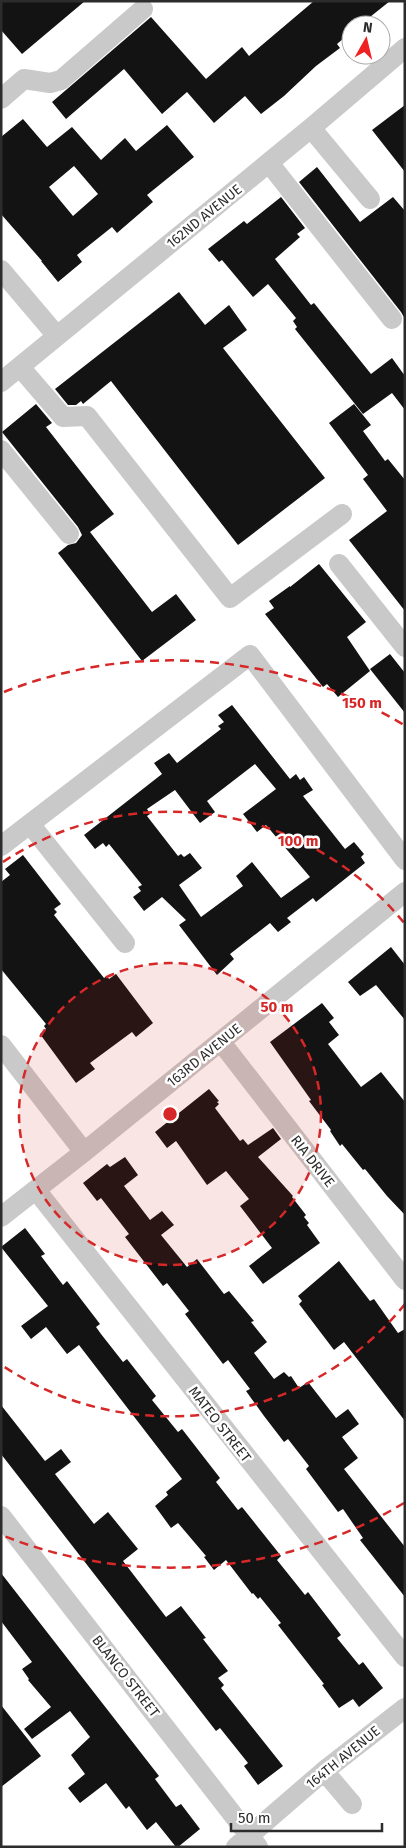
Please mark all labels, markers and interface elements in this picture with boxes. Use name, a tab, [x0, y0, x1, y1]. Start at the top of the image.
north arrow	[341, 15, 391, 65]
text: N	[362, 19, 374, 37]
street label: 162ND AVENUE	[163, 181, 245, 252]
text: 150 m	[342, 694, 382, 712]
text: 100 m	[278, 832, 318, 850]
text: 50 m	[260, 998, 294, 1016]
street label: 163RD AVENUE	[164, 1020, 245, 1091]
centre of rings	[161, 1105, 179, 1123]
street label: RIA DRIVE	[287, 1132, 338, 1191]
street label: MATEO STREET	[185, 1383, 255, 1466]
street label: BLANCO STREET	[88, 1632, 163, 1721]
street label: 164TH AVENUE	[303, 1722, 384, 1792]
scale bar	[231, 1800, 382, 1832]
text: 50 m	[238, 1809, 271, 1827]

